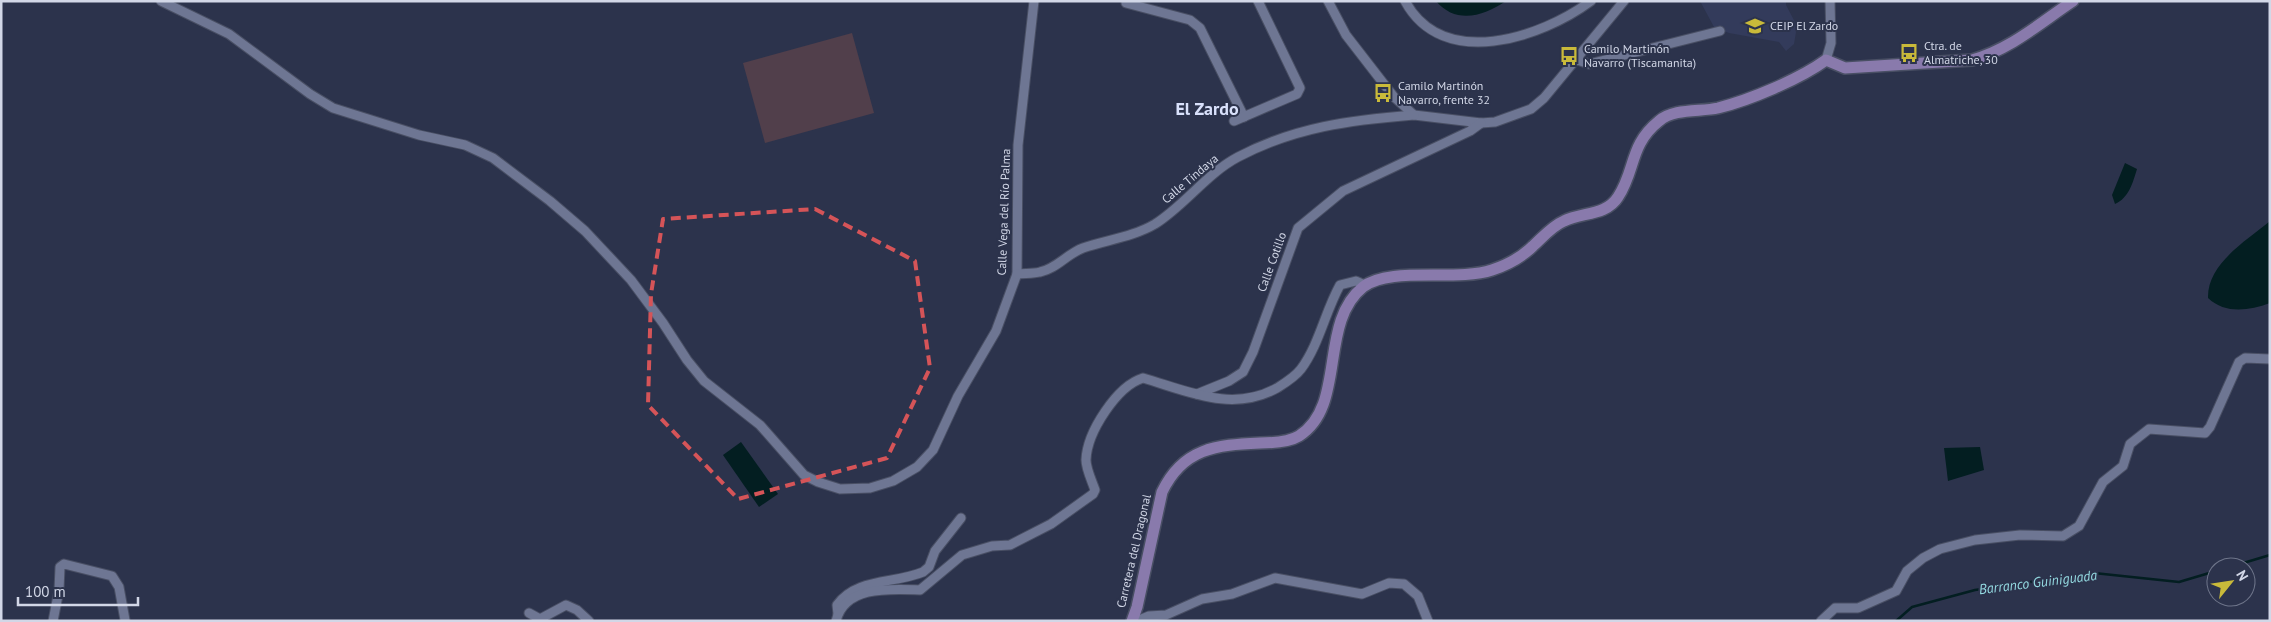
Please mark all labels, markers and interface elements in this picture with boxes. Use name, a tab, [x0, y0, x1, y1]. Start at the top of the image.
school or university icon: CEIP El Zardo	[1744, 15, 1766, 37]
place label: CEIP El Zardo	[1770, 18, 1838, 33]
place label: Ctra. de Almatriche, 30	[1924, 38, 1998, 67]
place label: Camilo Martinón Navarro (Tiscamanita)	[1584, 41, 1696, 70]
bus stop icon: Ctra. de Almatriche, 30	[1898, 42, 1920, 64]
bus stop icon: Camilo Martinón Navarro (Tiscamanita)	[1558, 45, 1580, 67]
place label: Camilo Martinón Navarro, frente 32	[1398, 78, 1490, 107]
bus stop icon: Camilo Martinón Navarro, frente 32	[1372, 82, 1394, 104]
district label: El Zardo	[1175, 97, 1239, 120]
street label: Calle Vega del Río Palma	[994, 148, 1013, 276]
street label: Calle Tindaya	[1158, 151, 1221, 207]
street label: Calle Cotillo	[1254, 230, 1289, 294]
street label: Carretera del Dragonal	[1113, 492, 1154, 609]
north arrow	[2206, 557, 2256, 607]
water label: Barranco Guiniguada	[1978, 566, 2098, 598]
text: N	[2232, 567, 2252, 584]
scale bar	[18, 574, 138, 606]
text: 100 m	[25, 582, 66, 601]

